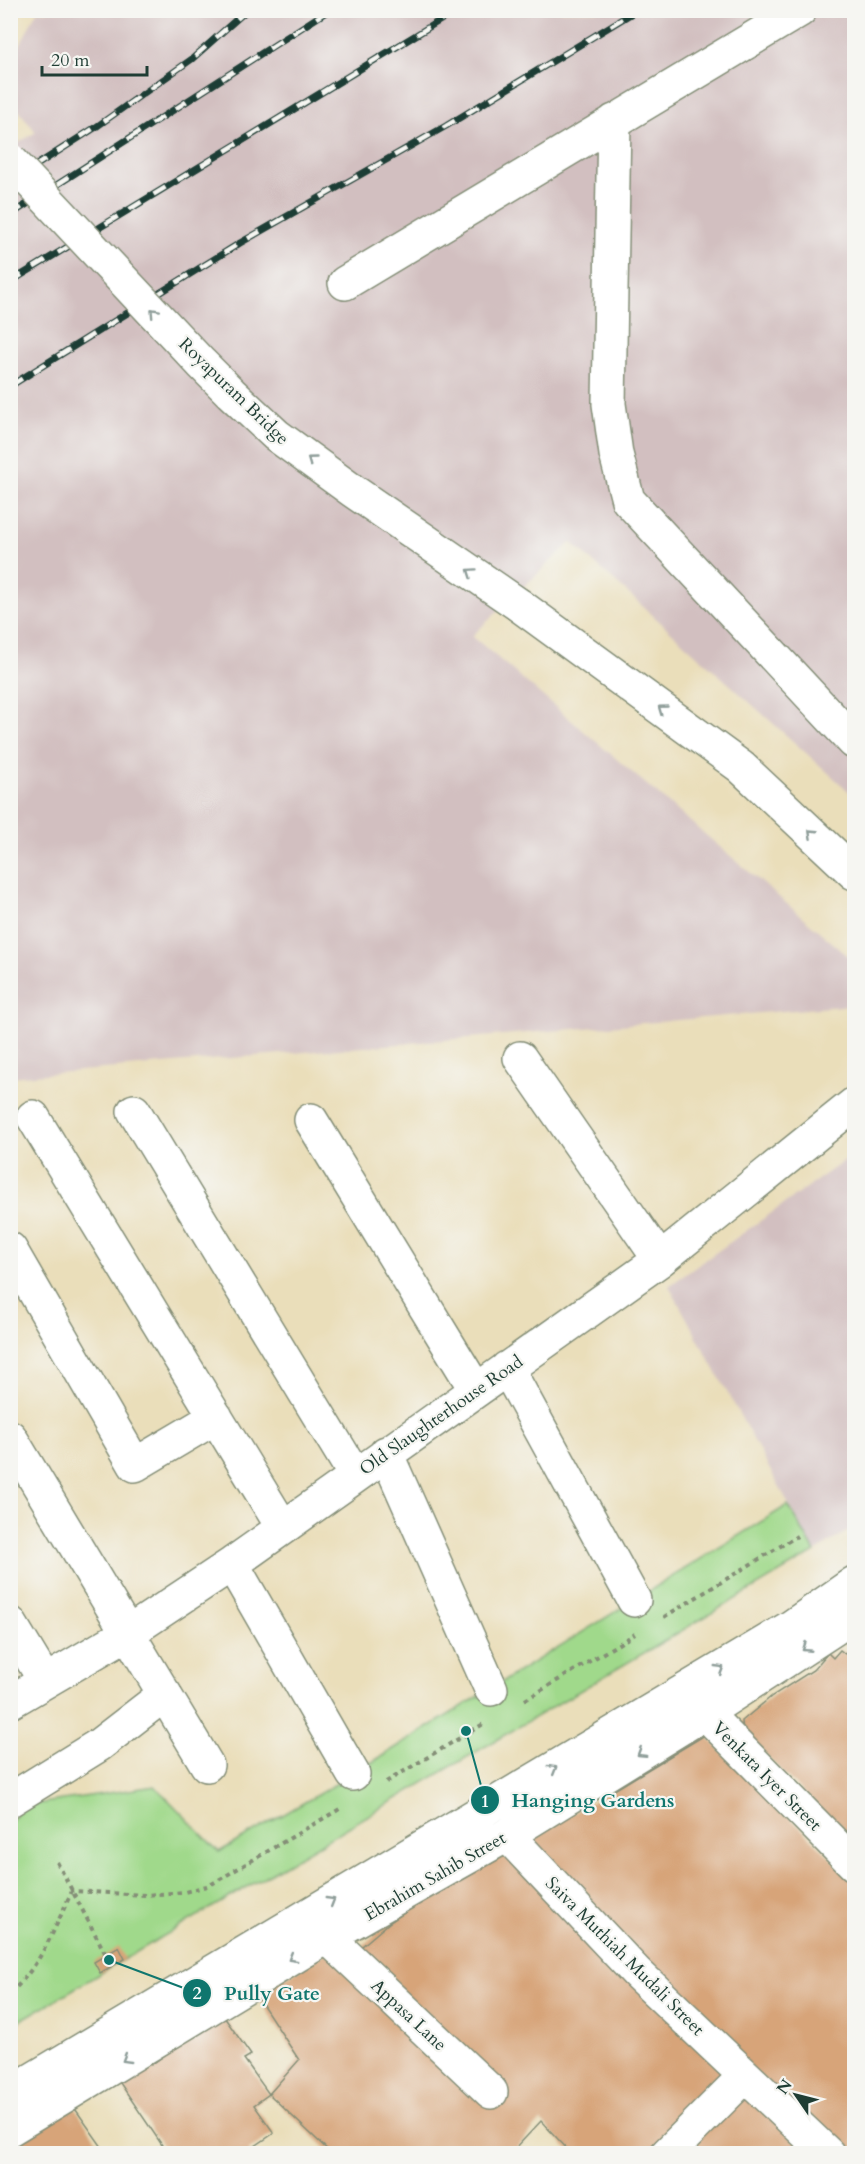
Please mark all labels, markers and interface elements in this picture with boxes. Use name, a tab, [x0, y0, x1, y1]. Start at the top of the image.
scale bar	[42, 39, 147, 77]
text: 20 m	[51, 48, 90, 73]
one-way arrow	[150, 309, 161, 319]
street label: Royapuram Bridge	[173, 332, 295, 451]
one-way arrow	[306, 457, 317, 468]
one-way arrow	[467, 568, 478, 579]
one-way arrow	[657, 705, 668, 716]
one-way arrow	[808, 829, 818, 840]
street label: Old Slaughterhouse Road	[355, 1349, 528, 1481]
one-way arrow	[801, 1640, 812, 1651]
one-way arrow	[714, 1665, 724, 1677]
street label: Venkata Iyer Street	[706, 1716, 827, 1837]
one-way arrow	[637, 1745, 647, 1757]
one-way arrow	[547, 1765, 557, 1777]
callout: Hanging Gardens	[470, 1781, 687, 1819]
text: Hanging Gardens	[511, 1787, 675, 1814]
text: 1	[480, 1789, 490, 1814]
street label: Ebrahim Sahib Street	[360, 1826, 511, 1927]
street label: Saiva Muthiah Mudali Street	[540, 1871, 710, 2042]
one-way arrow	[325, 1897, 335, 1909]
one-way arrow	[288, 1951, 298, 1963]
callout: Pully Gate	[182, 1974, 332, 2012]
street label: Appasa Lane	[365, 1974, 452, 2057]
text: Pully Gate	[224, 1980, 320, 2007]
text: 2	[192, 1981, 202, 2006]
one-way arrow	[122, 2052, 132, 2064]
north arrow	[766, 2065, 826, 2125]
text: N	[772, 2075, 798, 2099]

